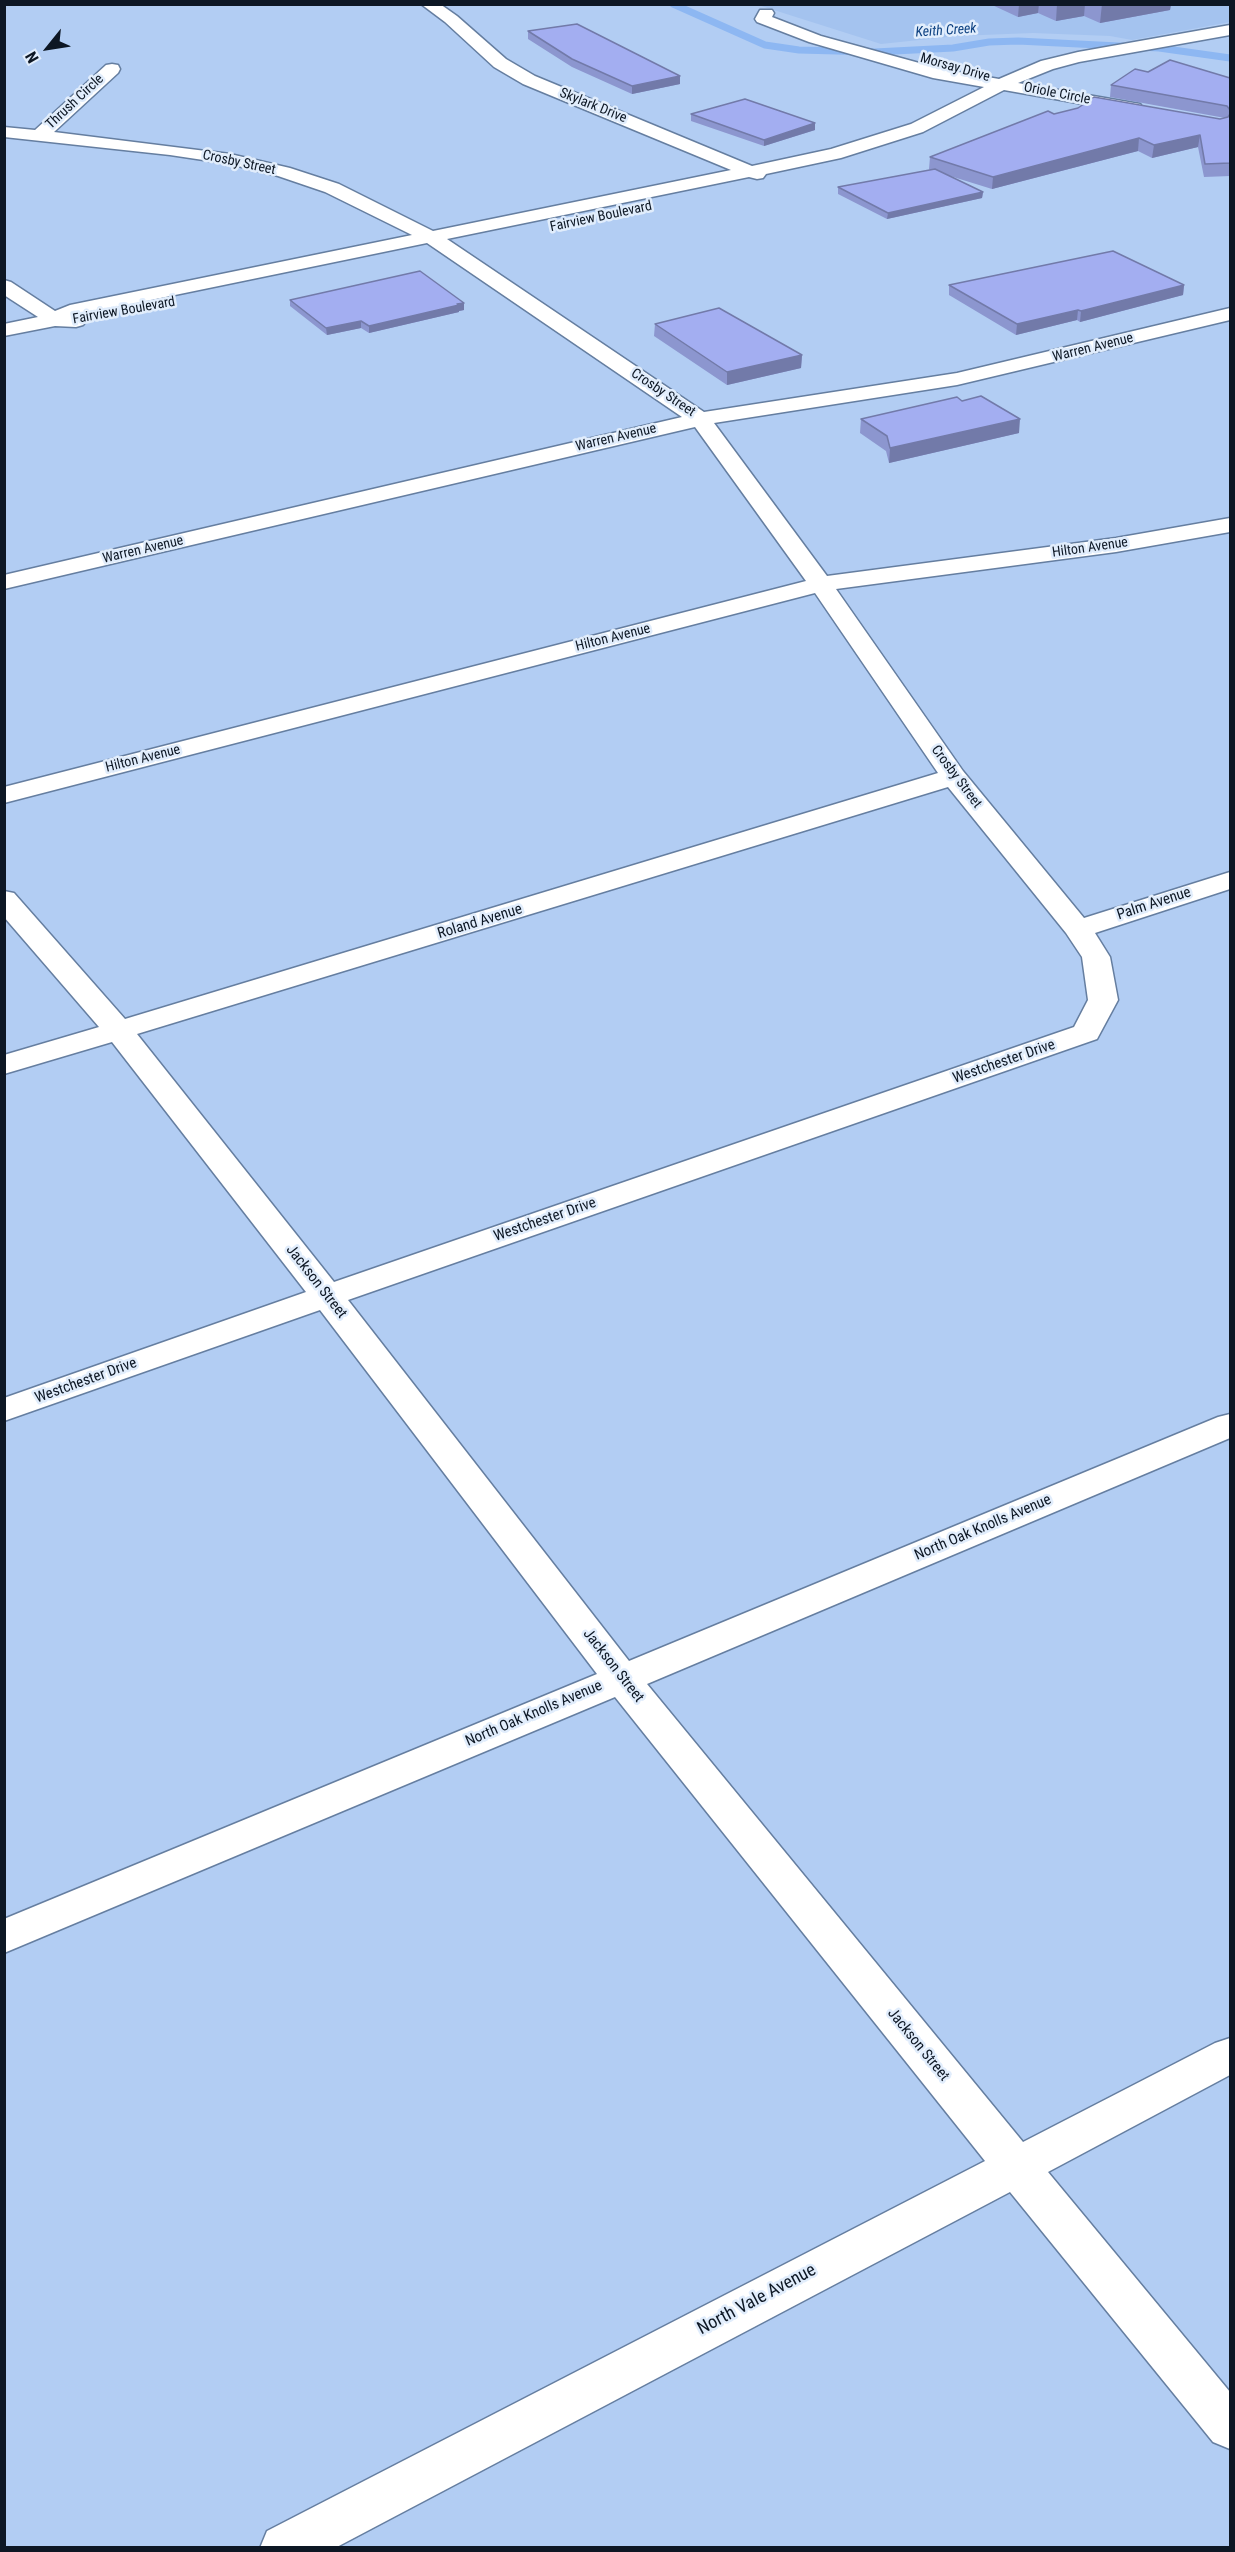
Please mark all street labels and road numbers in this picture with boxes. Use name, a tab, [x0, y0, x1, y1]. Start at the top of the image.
street label: Morsay Drive	[918, 50, 992, 86]
street label: Thrush Circle	[43, 71, 107, 133]
street label: Oriole Circle	[1022, 79, 1092, 109]
street label: Skylark Drive	[557, 85, 629, 127]
street label: Crosby Street	[201, 147, 277, 179]
street label: Fairview Boulevard	[549, 198, 653, 236]
street label: Fairview Boulevard	[71, 294, 177, 328]
street label: Warren Avenue	[1051, 330, 1135, 366]
street label: Crosby Street	[628, 365, 698, 421]
street label: Warren Avenue	[574, 421, 658, 455]
street label: Warren Avenue	[101, 533, 185, 567]
street label: Hilton Avenue	[1051, 534, 1129, 562]
street label: Hilton Avenue	[574, 621, 652, 655]
street label: Hilton Avenue	[104, 742, 182, 776]
street label: Crosby Street	[927, 742, 985, 812]
street label: Palm Avenue	[1115, 884, 1193, 924]
street label: Roland Avenue	[436, 901, 524, 943]
street label: Westchester Drive	[951, 1036, 1057, 1088]
street label: Westchester Drive	[492, 1194, 598, 1246]
street label: Jackson Street	[282, 1242, 350, 1322]
street label: Westchester Drive	[33, 1354, 139, 1408]
street label: North Oak Knolls Avenue	[912, 1491, 1054, 1565]
street label: Jackson Street	[579, 1626, 647, 1706]
street label: North Oak Knolls Avenue	[463, 1677, 605, 1751]
street label: Jackson Street	[883, 2005, 953, 2085]
street label: North Vale Avenue	[694, 2260, 820, 2340]

